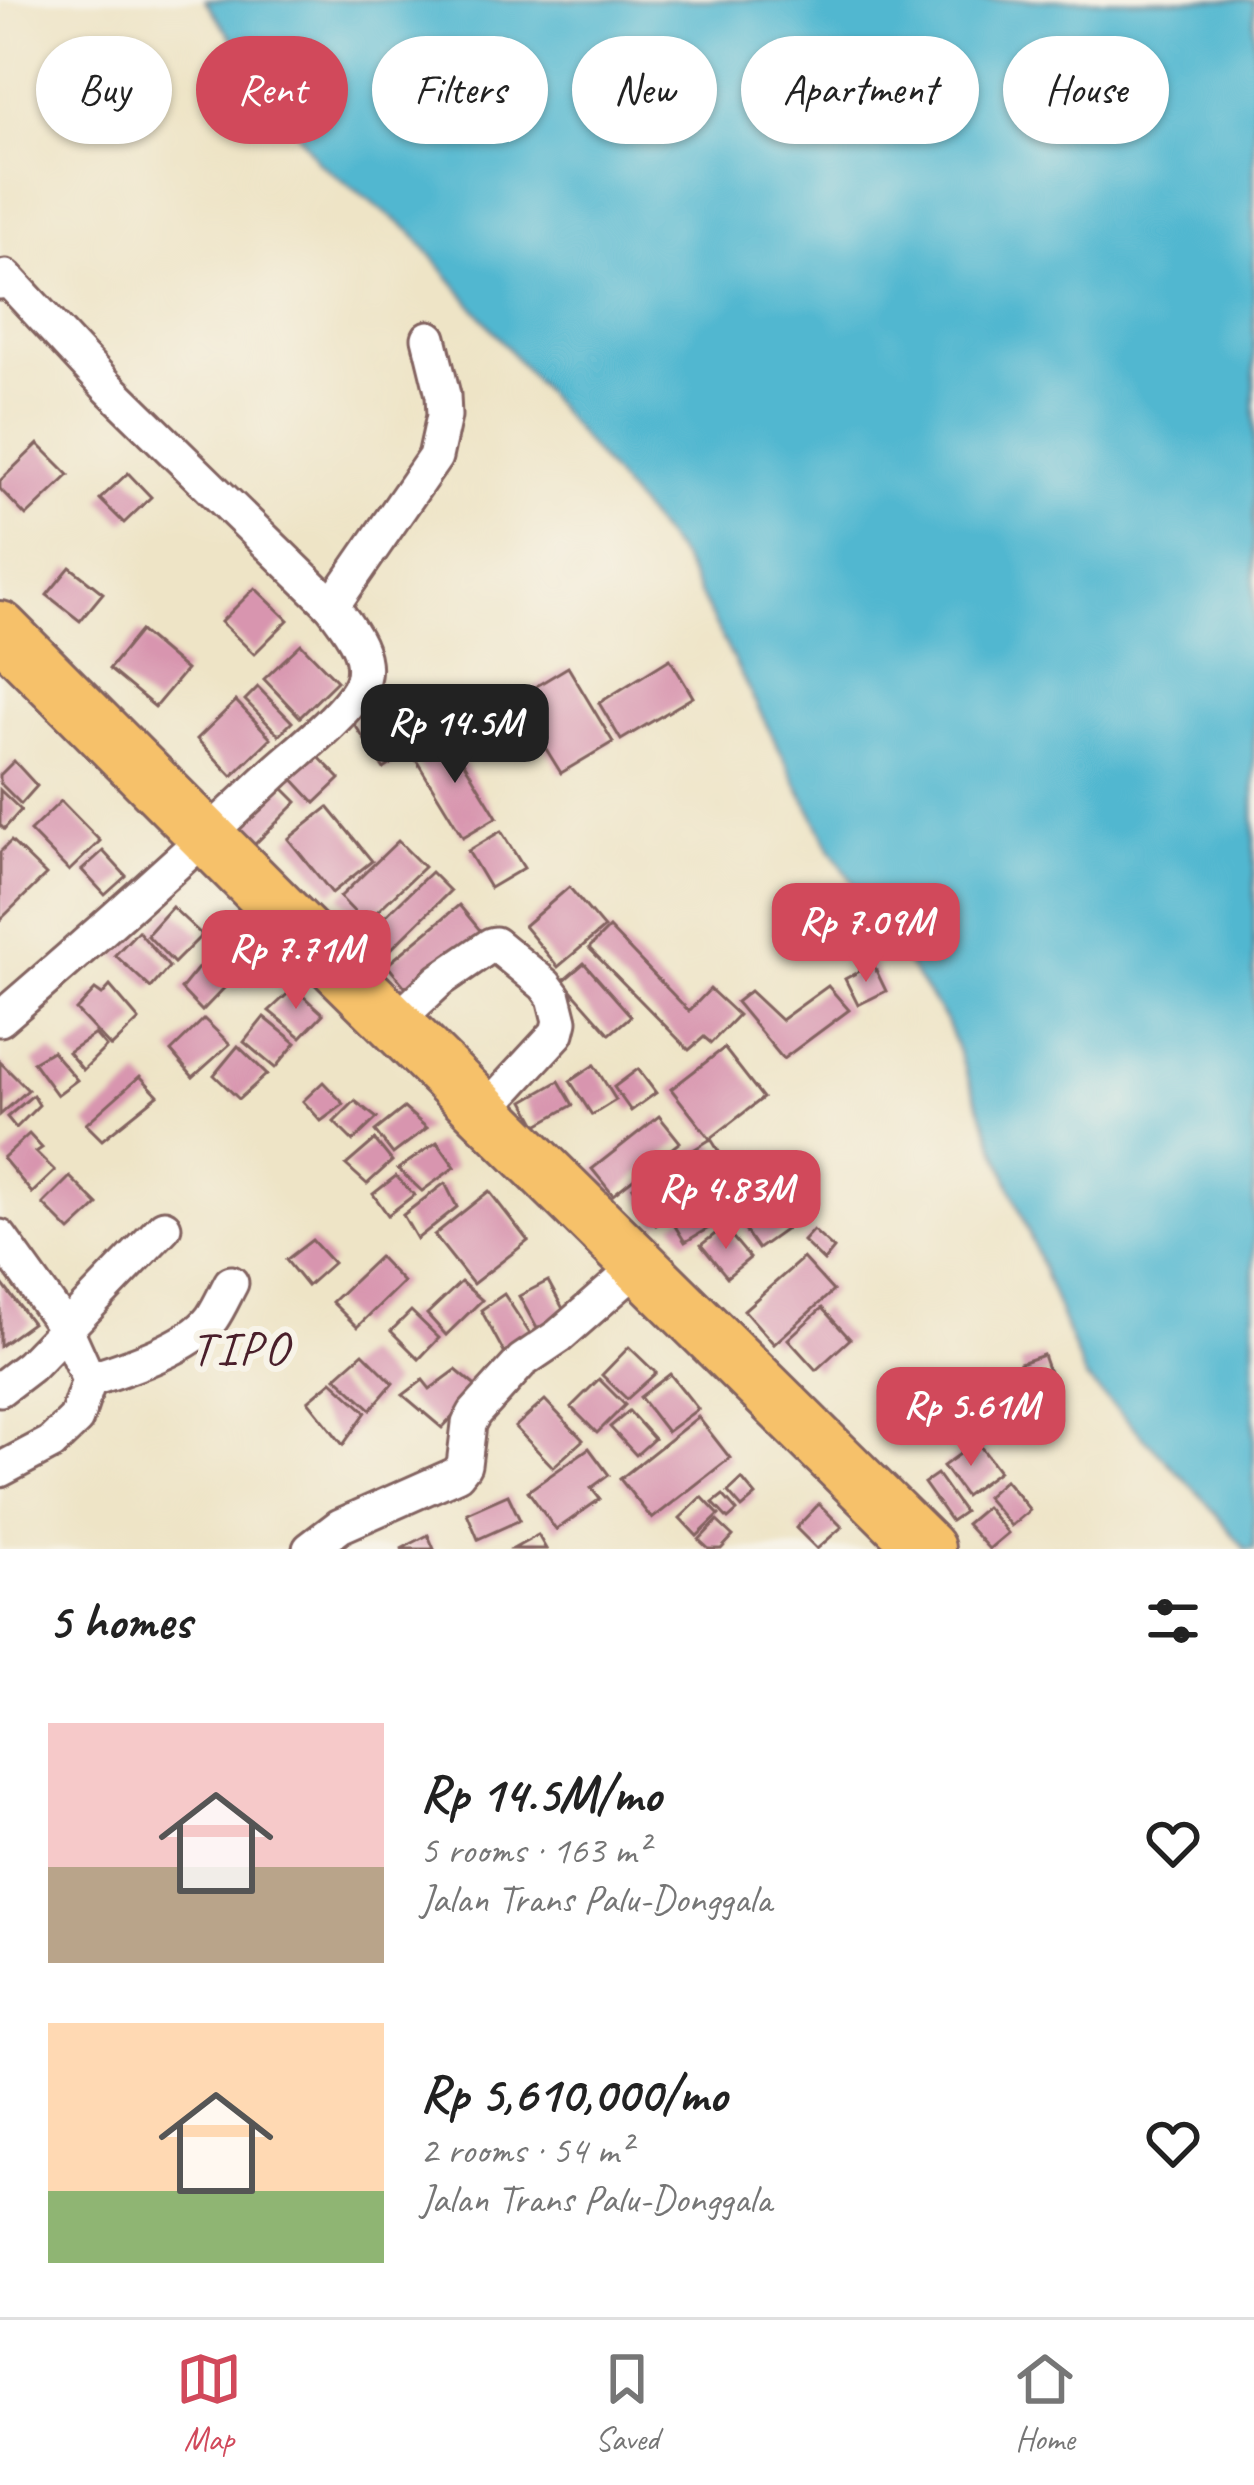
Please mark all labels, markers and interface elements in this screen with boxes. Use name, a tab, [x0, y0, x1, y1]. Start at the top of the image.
chip: Buy	[36, 36, 172, 144]
chip: Rent	[196, 36, 348, 144]
chip: Filters	[372, 36, 548, 144]
chip: New	[572, 36, 717, 144]
chip: Apartment	[741, 36, 979, 144]
chip: House	[1003, 36, 1169, 144]
pin: Rp 14.5M	[331, 684, 579, 786]
text: Rp 14.5M	[388, 698, 522, 747]
pin: Rp 7.09M	[742, 883, 990, 985]
text: Rp 7.09M	[799, 897, 933, 946]
pin: Rp 7.71M	[172, 910, 420, 1012]
text: Rp 7.71M	[229, 924, 363, 973]
pin: Rp 4.83M	[602, 1150, 850, 1252]
text: Rp 4.83M	[659, 1164, 793, 1213]
district label: TIPO	[191, 1318, 293, 1378]
pin: Rp 5.61M	[847, 1367, 1095, 1469]
text: Rp 5.61M	[903, 1381, 1039, 1430]
icon: filters	[1140, 1588, 1206, 1654]
text: 5 homes	[48, 1589, 191, 1653]
text: Rp 14.5M/mo	[420, 1762, 661, 1826]
icon: home	[144, 1771, 288, 1915]
icon: heart	[1140, 1810, 1206, 1876]
text: 5 rooms · 163 m²	[420, 1826, 648, 1875]
text: Jalan Trans Palu-Donggala	[420, 1875, 771, 1924]
text: Rp 5,610,000/mo	[420, 2062, 727, 2126]
icon: home	[144, 2071, 288, 2215]
icon: heart	[1140, 2110, 1206, 2176]
text: 2 rooms · 54 m²	[420, 2126, 631, 2175]
text: Jalan Trans Palu-Donggala	[420, 2175, 771, 2224]
tab: Map	[176, 2346, 242, 2460]
tab: Saved	[594, 2346, 660, 2460]
tab: Home	[1012, 2346, 1078, 2460]

